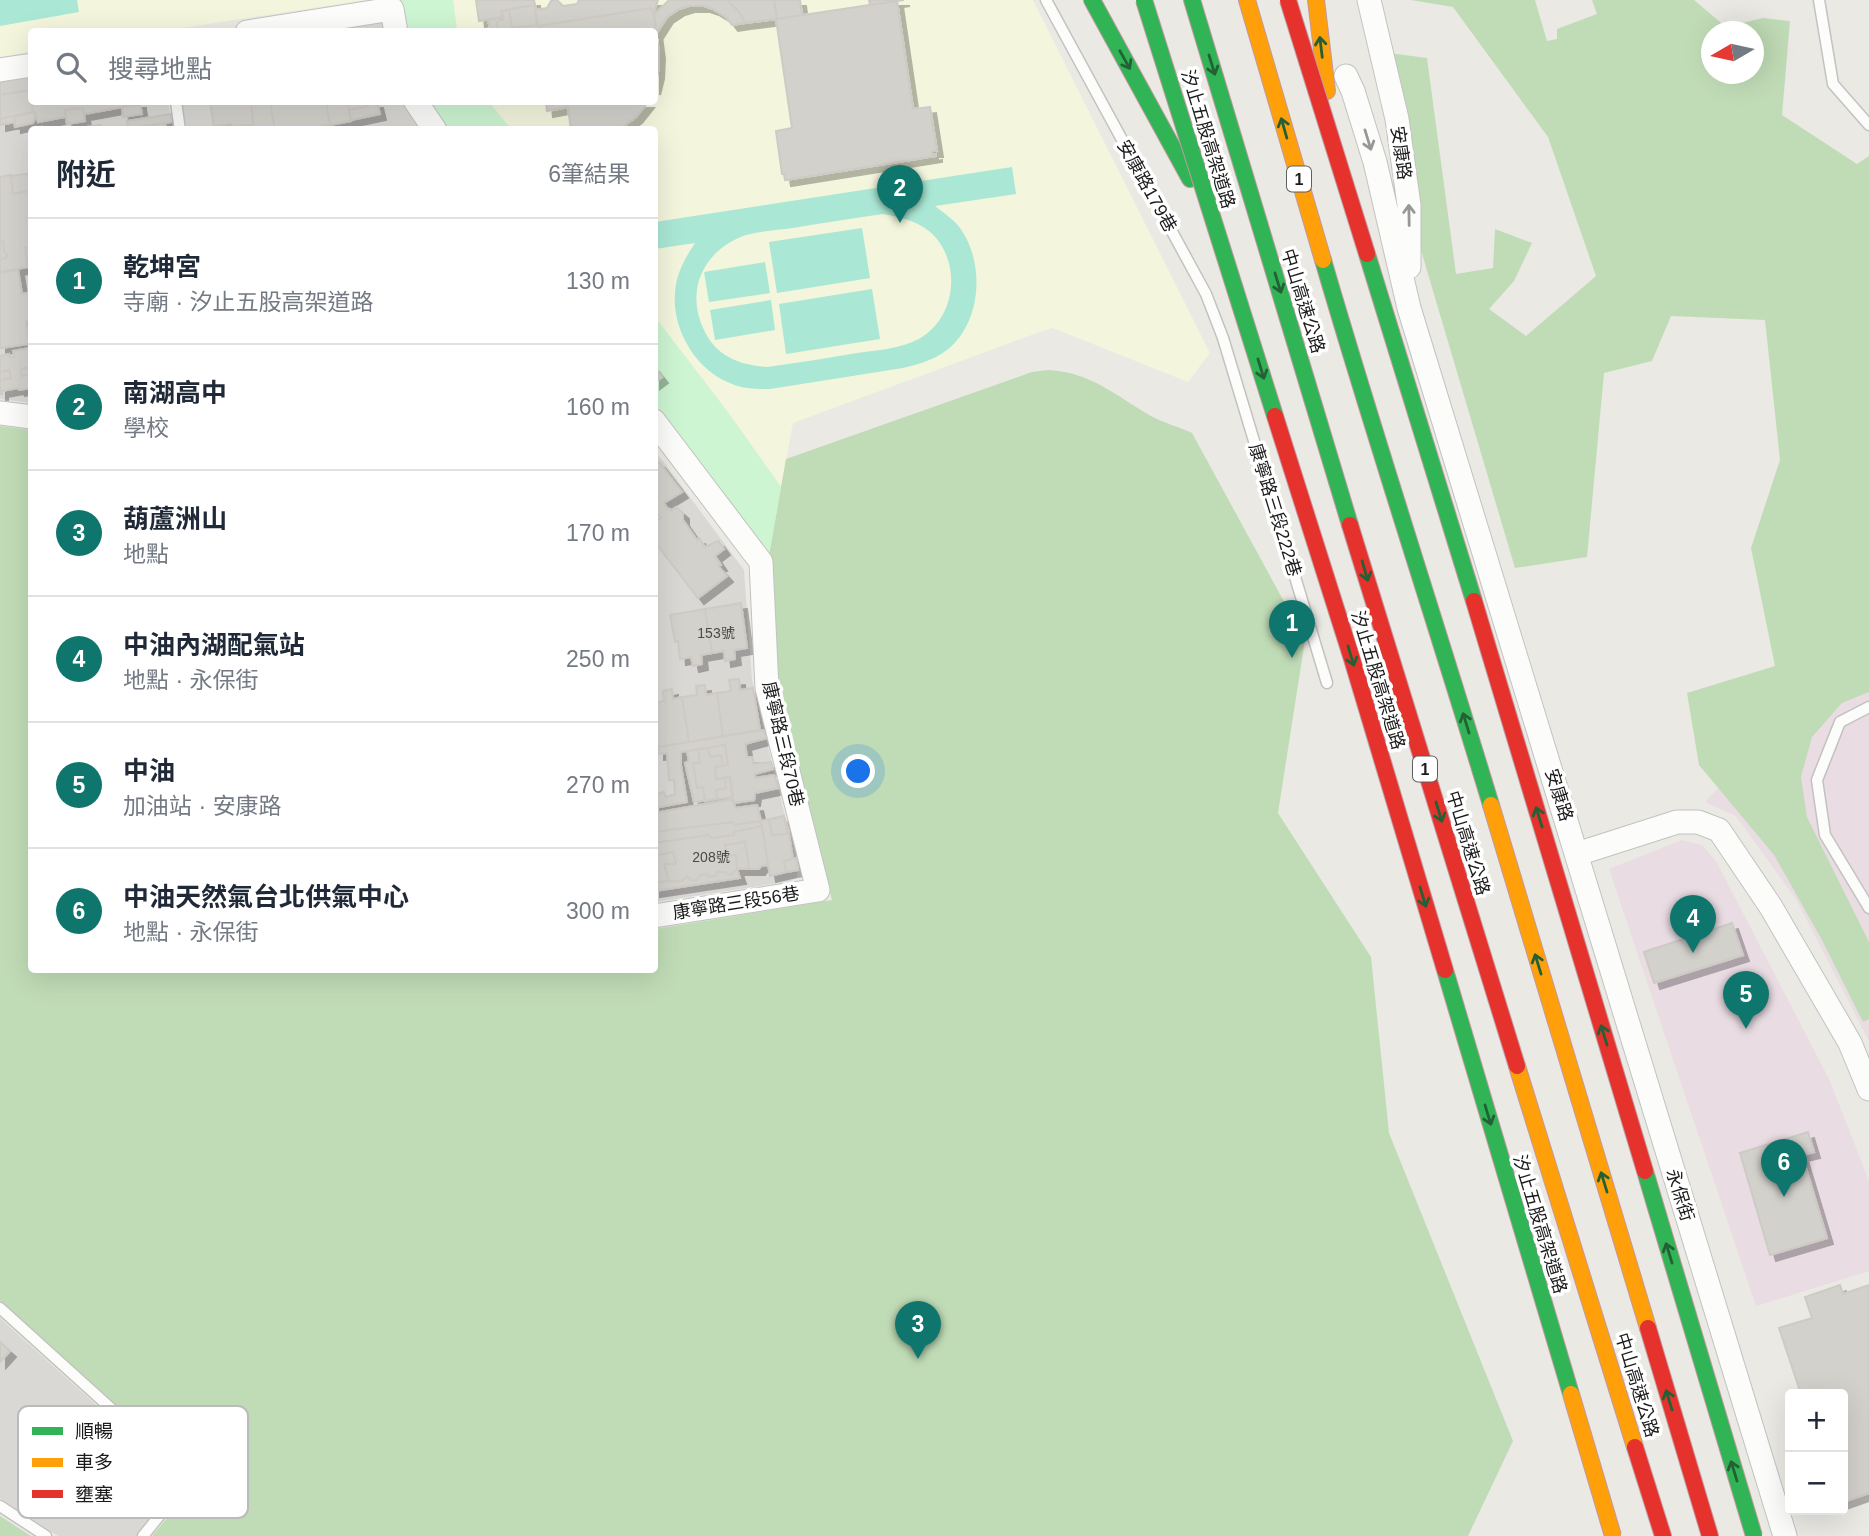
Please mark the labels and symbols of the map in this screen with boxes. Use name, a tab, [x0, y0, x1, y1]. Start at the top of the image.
north arrow	[1701, 21, 1764, 84]
one-way arrow	[1315, 36, 1328, 58]
one-way arrow	[1118, 49, 1132, 69]
one-way arrow	[1206, 54, 1219, 76]
street label: 汐止五股高架道路	[1177, 67, 1239, 211]
one-way arrow	[1277, 117, 1290, 139]
street label: 安康路	[1387, 125, 1415, 181]
one-way arrow	[1363, 129, 1376, 151]
street label: 安康路179巷	[1114, 137, 1180, 235]
pin: 2	[877, 165, 923, 223]
road number: 1	[1287, 167, 1311, 192]
one-way arrow	[1402, 204, 1415, 227]
street label: 中山高速公路	[1278, 246, 1328, 356]
one-way arrow	[1272, 272, 1285, 294]
one-way arrow	[1255, 358, 1268, 380]
street label: 康寧路三段222巷	[1245, 441, 1305, 579]
one-way arrow	[1360, 560, 1373, 582]
pin: 1	[1269, 600, 1315, 658]
street label: 汐止五股高架道路	[1347, 608, 1409, 752]
house number: 153號	[697, 625, 735, 641]
one-way arrow	[1345, 645, 1358, 667]
street label: 康寧路三段70巷	[759, 679, 807, 809]
one-way arrow	[1458, 712, 1471, 734]
your location	[841, 754, 875, 788]
road number: 1	[1413, 756, 1437, 782]
street label: 安康路	[1542, 766, 1576, 824]
street label: 中山高速公路	[1443, 788, 1493, 898]
one-way arrow	[1433, 801, 1446, 823]
one-way arrow	[1531, 806, 1544, 828]
house number: 208號	[692, 849, 730, 865]
street label: 康寧路三段56巷	[671, 883, 801, 923]
one-way arrow	[1418, 886, 1431, 908]
pin: 4	[1670, 895, 1716, 953]
one-way arrow	[1531, 954, 1544, 976]
pin: 5	[1723, 971, 1769, 1029]
one-way arrow	[1597, 1024, 1610, 1046]
one-way arrow	[1483, 1104, 1496, 1126]
pin: 6	[1761, 1139, 1807, 1197]
street label: 汐止五股高架道路	[1509, 1152, 1571, 1296]
street label: 永保街	[1663, 1166, 1697, 1224]
one-way arrow	[1596, 1172, 1609, 1194]
one-way arrow	[1662, 1242, 1675, 1264]
pin: 3	[895, 1301, 941, 1359]
street label: 中山高速公路	[1612, 1330, 1662, 1440]
one-way arrow	[1662, 1389, 1675, 1411]
legend	[18, 1406, 248, 1518]
text: 順暢	[75, 1421, 113, 1442]
text: 車多	[75, 1452, 113, 1473]
one-way arrow	[1727, 1460, 1740, 1482]
text: 壅塞	[75, 1484, 113, 1505]

